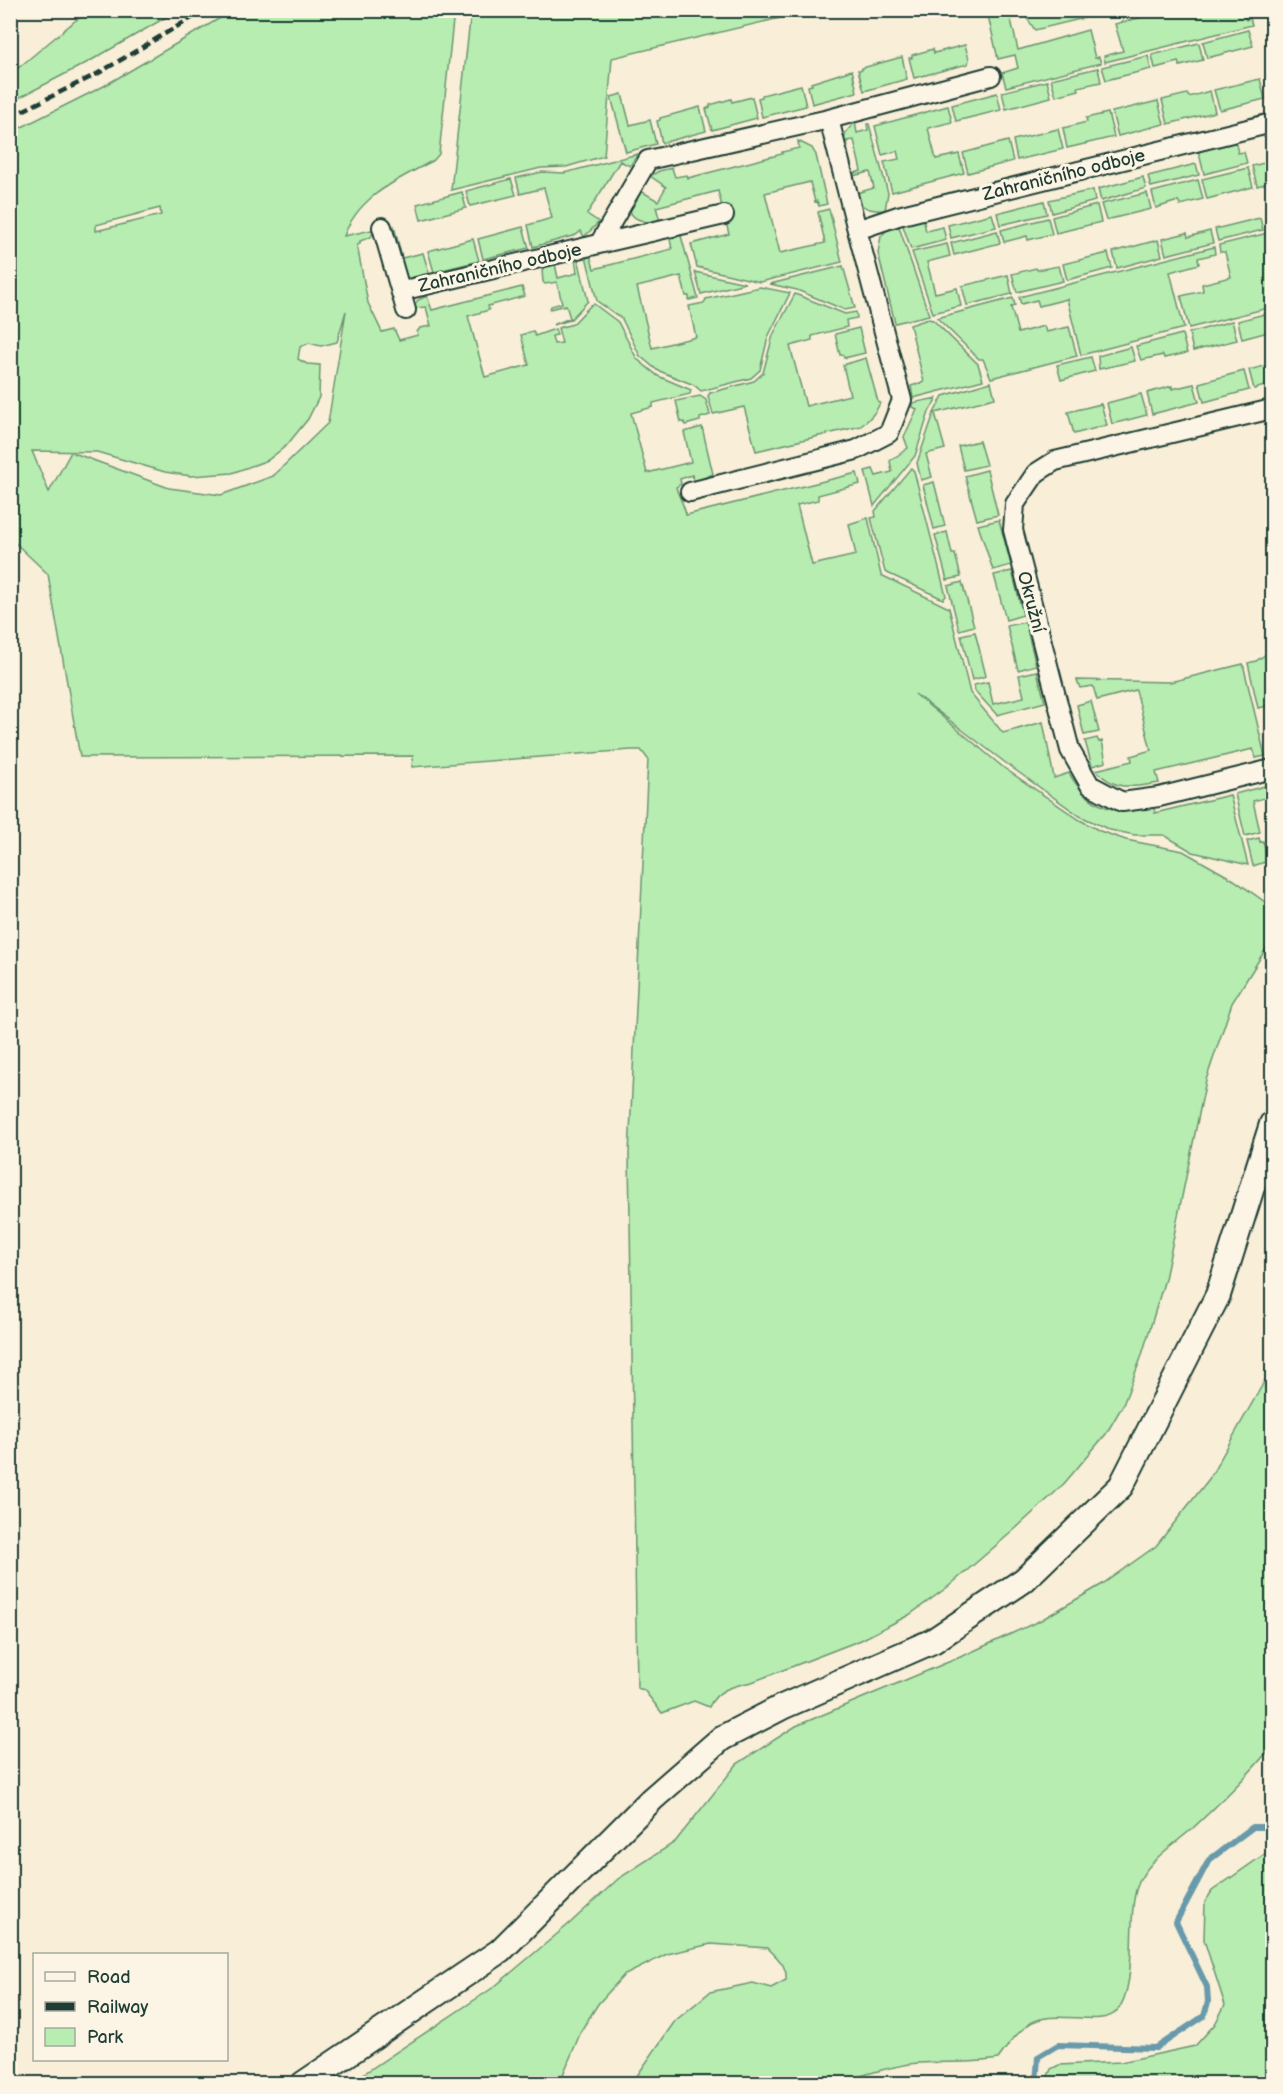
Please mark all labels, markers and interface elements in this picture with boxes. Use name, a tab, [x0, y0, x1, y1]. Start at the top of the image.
street label: Zahraničního odboje	[980, 145, 1148, 206]
street label: Zahraničního odboje	[416, 239, 584, 297]
street label: Okružní	[1013, 569, 1049, 636]
legend	[33, 1953, 228, 2061]
text: Road	[87, 1967, 131, 1988]
text: Railway	[87, 1997, 149, 2018]
text: Park	[87, 2027, 123, 2048]

